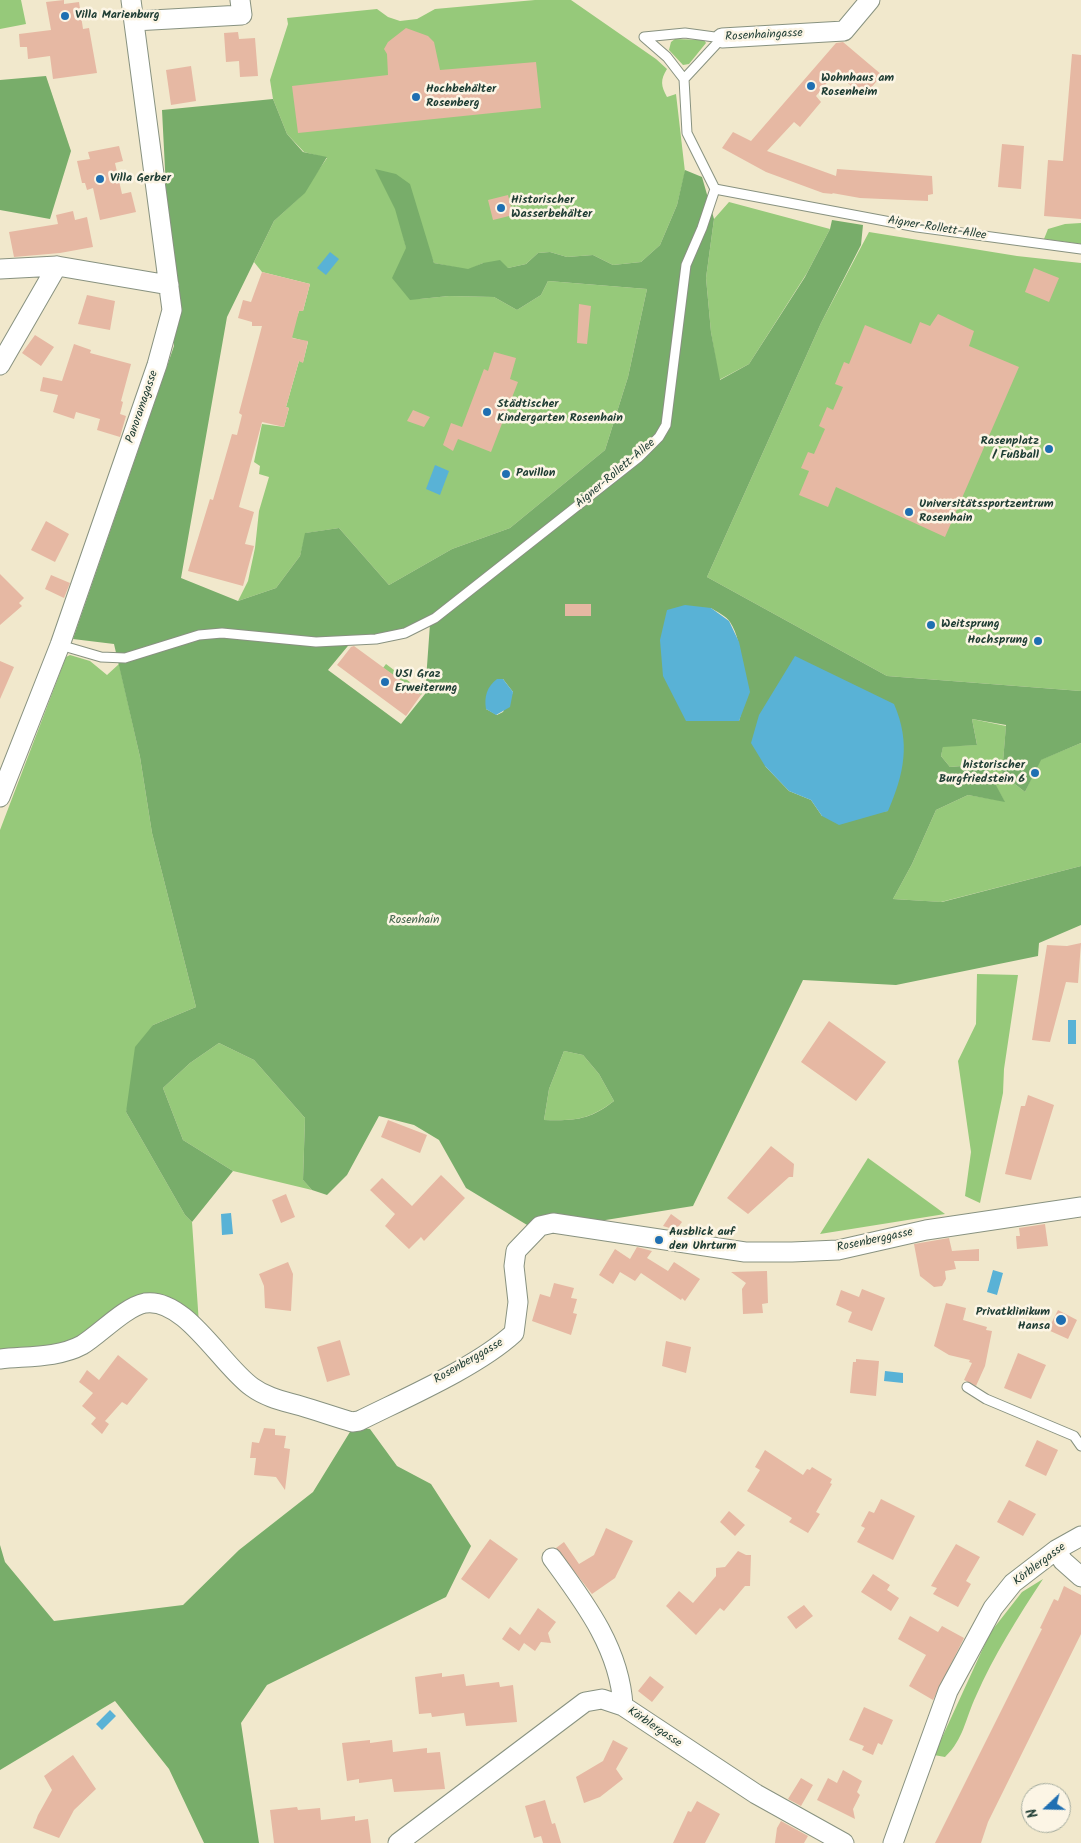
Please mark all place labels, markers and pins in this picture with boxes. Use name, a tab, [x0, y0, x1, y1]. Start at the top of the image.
place label: Villa Marienburg	[75, 9, 160, 23]
marker: Villa Marienburg	[59, 10, 71, 22]
place label: Wohnhaus am Rosenheim	[821, 72, 894, 100]
marker: Wohnhaus am Rosenheim	[805, 80, 817, 92]
place label: Hochbehälter Rosenberg	[426, 83, 496, 111]
marker: Hochbehälter Rosenberg	[410, 91, 422, 103]
place label: Villa Gerber	[110, 172, 171, 186]
marker: Villa Gerber	[94, 173, 106, 185]
place label: Historischer Wasserbehälter	[511, 194, 592, 222]
marker: Historischer Wasserbehälter	[495, 202, 507, 214]
place label: Städtischer Kindergarten Rosenhain	[497, 398, 623, 426]
marker: Städtischer Kindergarten Rosenhain	[481, 406, 493, 418]
place label: Rasenplatz / Fußball	[981, 435, 1039, 463]
marker: Rasenplatz / Fußball	[1043, 443, 1055, 455]
place label: Pavillon	[516, 467, 555, 481]
marker: Pavillon	[500, 468, 512, 480]
place label: Universitätssportzentrum Rosenhain	[919, 498, 1054, 526]
marker: Universitätssportzentrum Rosenhain	[903, 506, 915, 518]
place label: Weitsprung	[941, 618, 999, 632]
marker: Weitsprung	[925, 619, 937, 631]
place label: Hochsprung	[967, 634, 1028, 648]
marker: Hochsprung	[1032, 635, 1044, 647]
place label: USI Graz Erweiterung	[395, 668, 457, 696]
marker: USI Graz Erweiterung	[379, 676, 391, 688]
place label: historischer Burgfriedstein 6	[939, 759, 1025, 787]
marker: historischer Burgfriedstein 6	[1029, 767, 1041, 779]
place label: Ausblick auf den Uhrturm	[669, 1226, 736, 1254]
marker: Ausblick auf den Uhrturm	[653, 1234, 665, 1246]
place label: Privatklinikum Hansa	[976, 1306, 1050, 1334]
marker: Privatklinikum Hansa	[1054, 1313, 1068, 1327]

